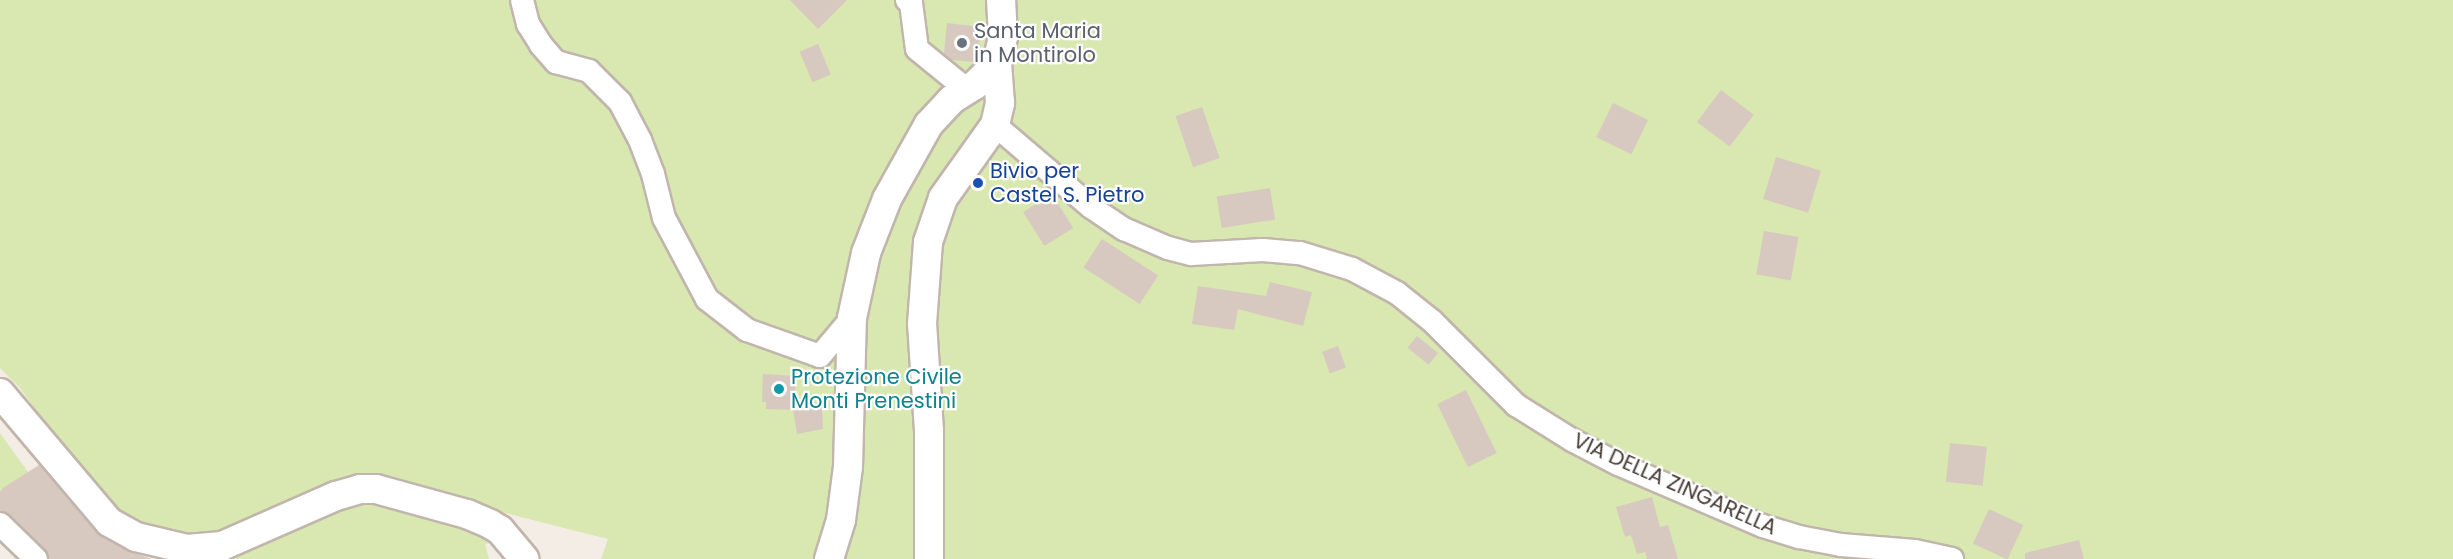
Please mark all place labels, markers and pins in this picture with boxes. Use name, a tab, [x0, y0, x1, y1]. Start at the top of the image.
place label: Santa Maria in Montirolo	[974, 18, 1101, 68]
marker: Santa Maria in Montirolo	[955, 36, 969, 50]
place label: Bivio per Castel S. Pietro	[990, 158, 1144, 208]
marker: Bivio per Castel S. Pietro	[971, 176, 985, 190]
place label: Protezione Civile Monti Prenestini	[791, 364, 962, 414]
marker: Protezione Civile Monti Prenestini	[772, 382, 786, 396]

